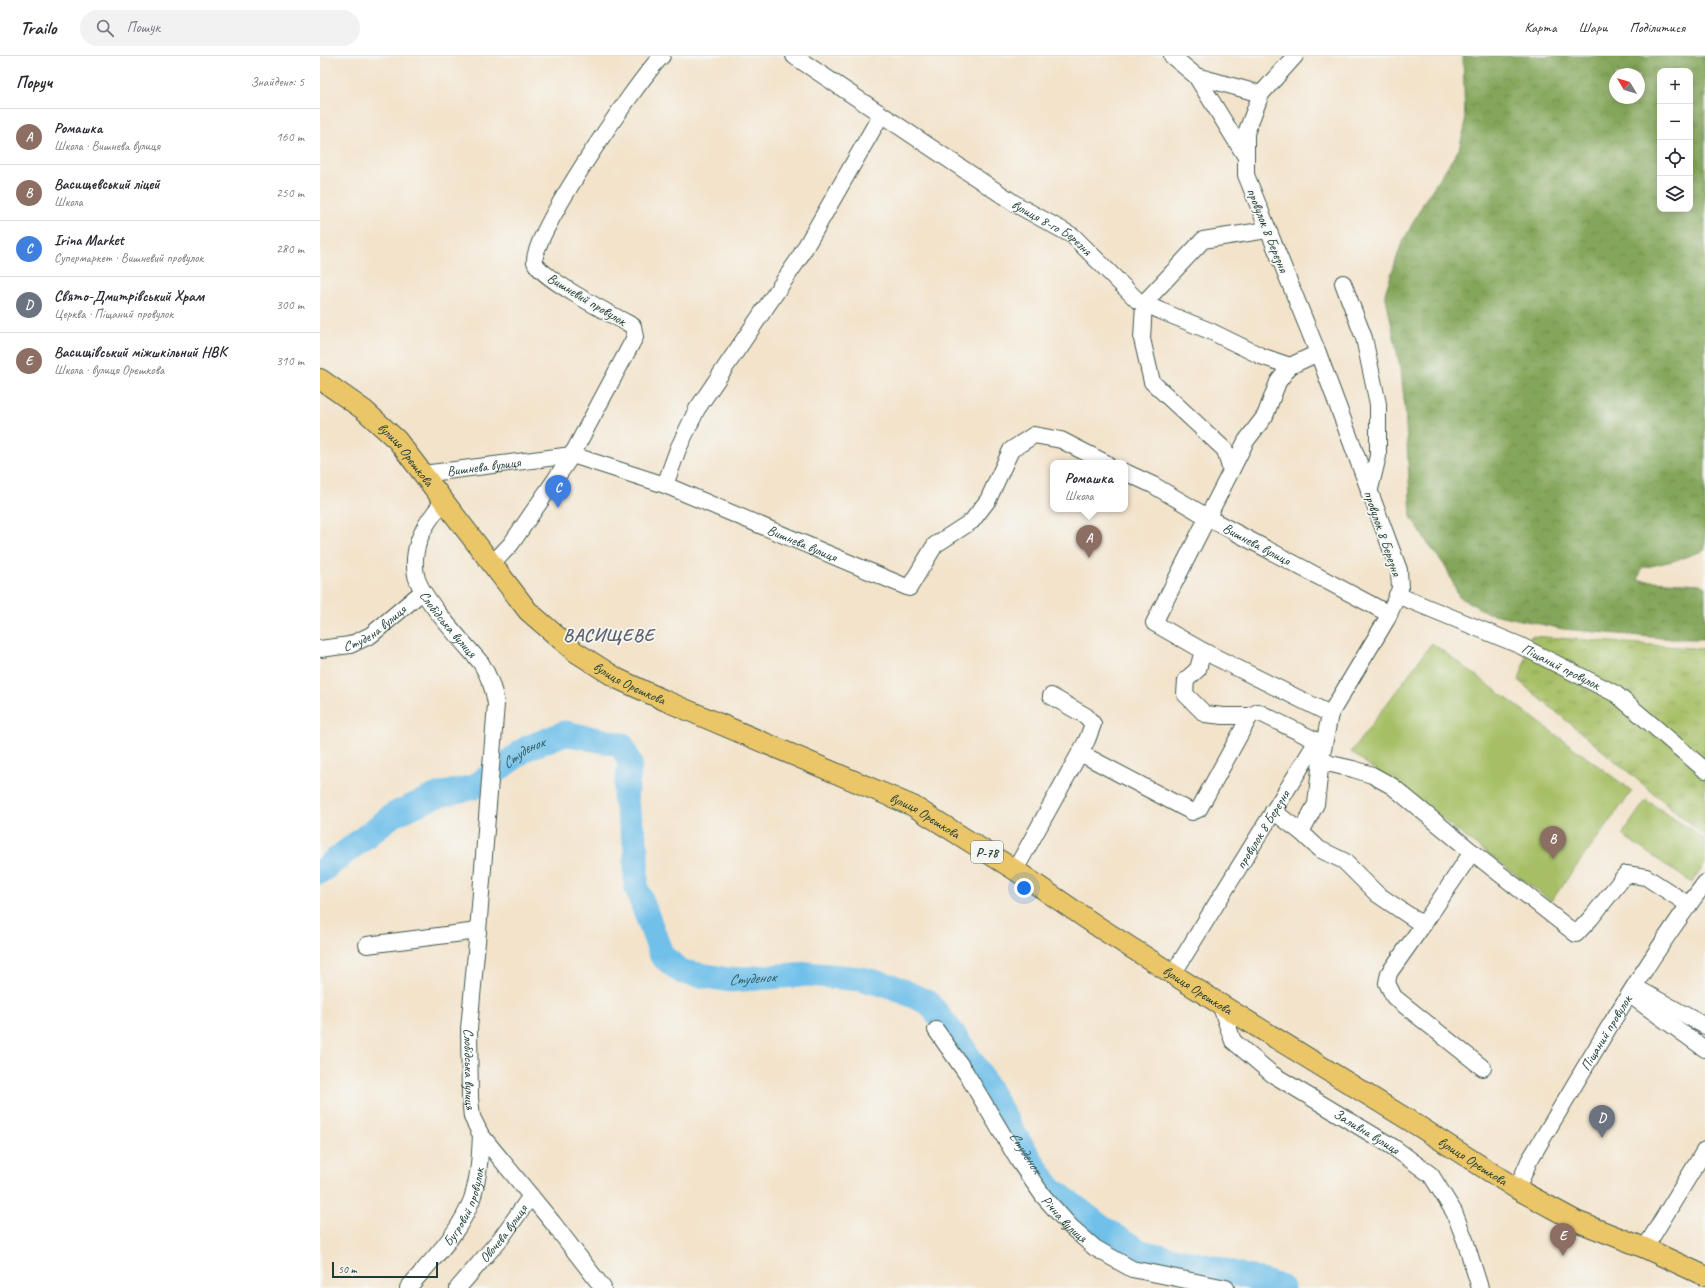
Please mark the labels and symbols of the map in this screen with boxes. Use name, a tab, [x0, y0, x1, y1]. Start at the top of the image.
north arrow	[1609, 68, 1645, 104]
street label: провулок 8 Березня	[1243, 186, 1293, 276]
street label: вулиця 8-го Березня	[1008, 196, 1096, 260]
street label: Вишневий провулок	[544, 269, 631, 331]
street label: вулиця Орєшкова	[374, 419, 438, 491]
street label: Вишнева вулиця	[446, 454, 522, 480]
pin: C	[545, 475, 571, 508]
street label: провулок 8 Березня	[1360, 488, 1405, 579]
street label: Вишнева вулиця	[1220, 519, 1294, 570]
street label: Вишнева вулиця	[765, 521, 841, 566]
pin: A	[1076, 525, 1102, 558]
street label: Слобідська вулиця	[416, 588, 481, 662]
street label: Студена вулиця	[343, 601, 410, 655]
district label: ВАСИЩЕВЕ	[563, 624, 656, 646]
street label: Піщаний провулок	[1519, 640, 1604, 694]
street label: вулиця Орєшкова	[590, 658, 669, 709]
water label: Студенок	[498, 732, 550, 773]
street label: провулок 8 Березня	[1232, 786, 1294, 872]
street label: вулиця Орєшкова	[887, 789, 964, 843]
pin: B	[1540, 826, 1566, 859]
road number: Р-78	[971, 841, 1003, 863]
your location	[1014, 878, 1034, 898]
street label: вулиця Орєшкова	[1160, 962, 1236, 1019]
water label: Студенок	[728, 967, 780, 990]
street label: Піщаний провулок	[1577, 990, 1637, 1074]
street label: Слобідська вулиця	[460, 1028, 479, 1111]
street label: Заливна вулиця	[1330, 1105, 1404, 1159]
pin: D	[1589, 1105, 1615, 1138]
water label: Студенок	[1005, 1128, 1048, 1180]
street label: вулиця Орєшкова	[1435, 1133, 1511, 1190]
street label: Бугровий провулок	[439, 1165, 488, 1250]
street label: Річна вулиця	[1038, 1192, 1091, 1247]
street label: Овочева вулиця	[476, 1200, 532, 1266]
pin: E	[1550, 1223, 1576, 1256]
scale bar	[332, 1260, 438, 1279]

